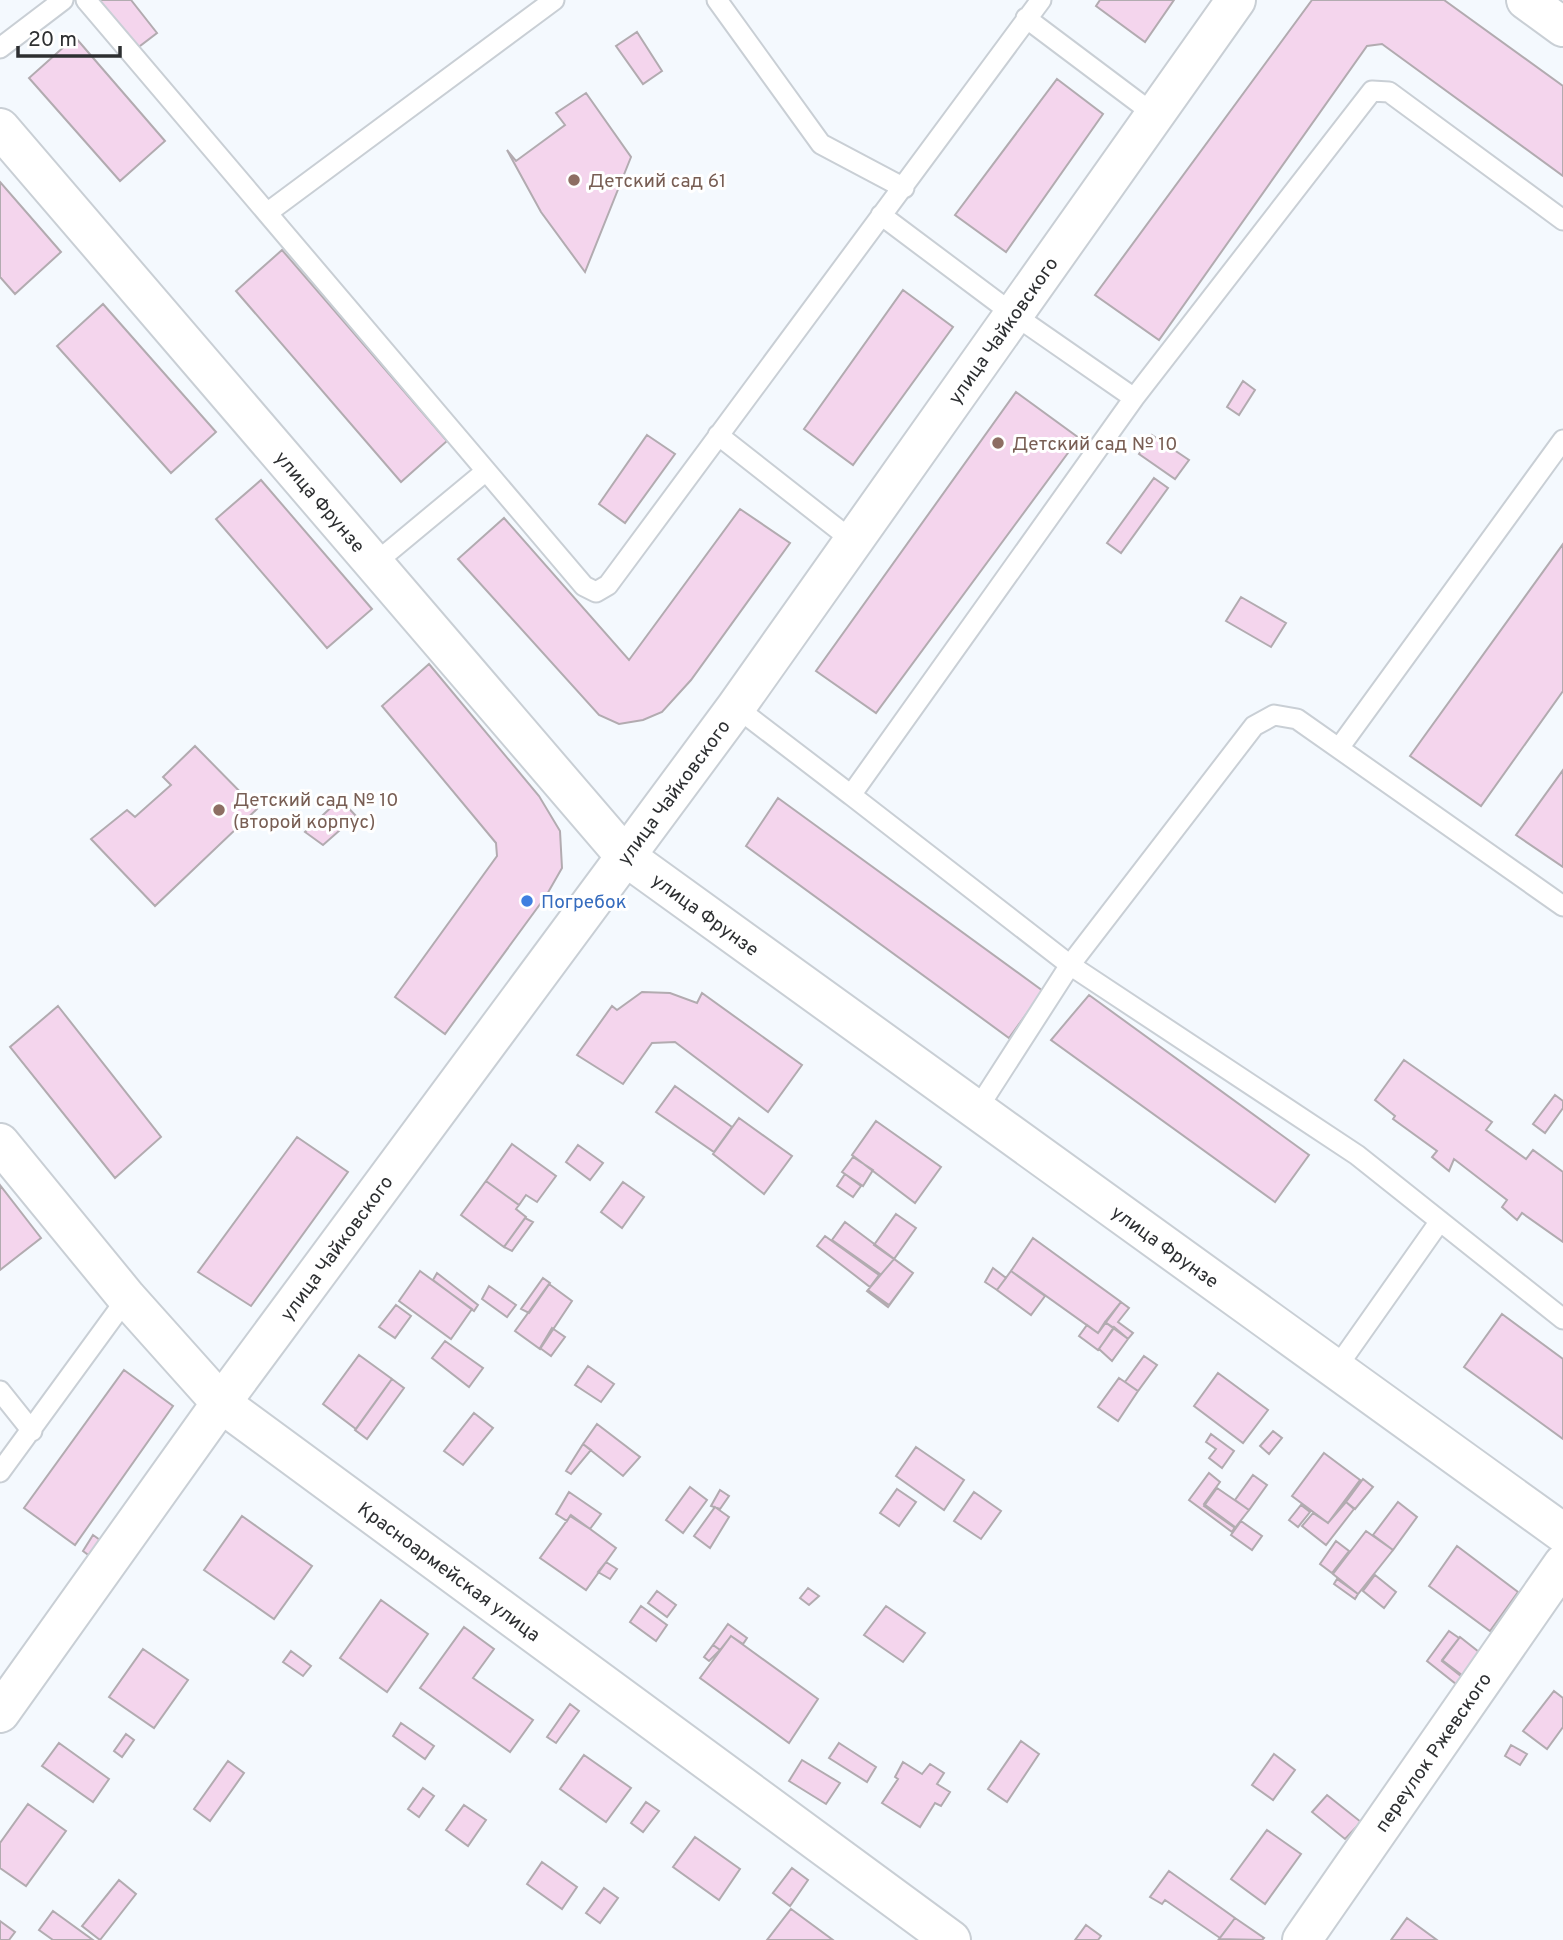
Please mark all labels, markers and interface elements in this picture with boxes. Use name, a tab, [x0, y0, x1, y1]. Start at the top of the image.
scale bar	[18, 14, 119, 58]
text: 20 m	[28, 27, 77, 54]
place label: Детский сад 61	[588, 170, 726, 194]
marker: Детский сад 61	[566, 172, 582, 188]
street label: улица Чайковского	[944, 253, 1064, 410]
place label: Детский сад № 10	[1012, 433, 1177, 457]
marker: Детский сад № 10	[990, 435, 1006, 451]
street label: улица Фрунзе	[269, 447, 369, 558]
street label: улица Чайковского	[613, 716, 736, 870]
place label: Детский сад № 10 (второй корпус)	[233, 789, 398, 835]
marker: Детский сад № 10 (второй корпус)	[211, 802, 227, 818]
street label: улица Фрунзе	[646, 869, 763, 963]
place label: Погребок	[541, 891, 627, 915]
marker: Погребок	[519, 893, 535, 909]
street label: улица Чайковского	[276, 1171, 399, 1326]
street label: улица Фрунзе	[1106, 1201, 1223, 1294]
street label: Красноармейская улица	[352, 1498, 544, 1648]
street label: переулок Ржевского	[1371, 1669, 1498, 1837]

